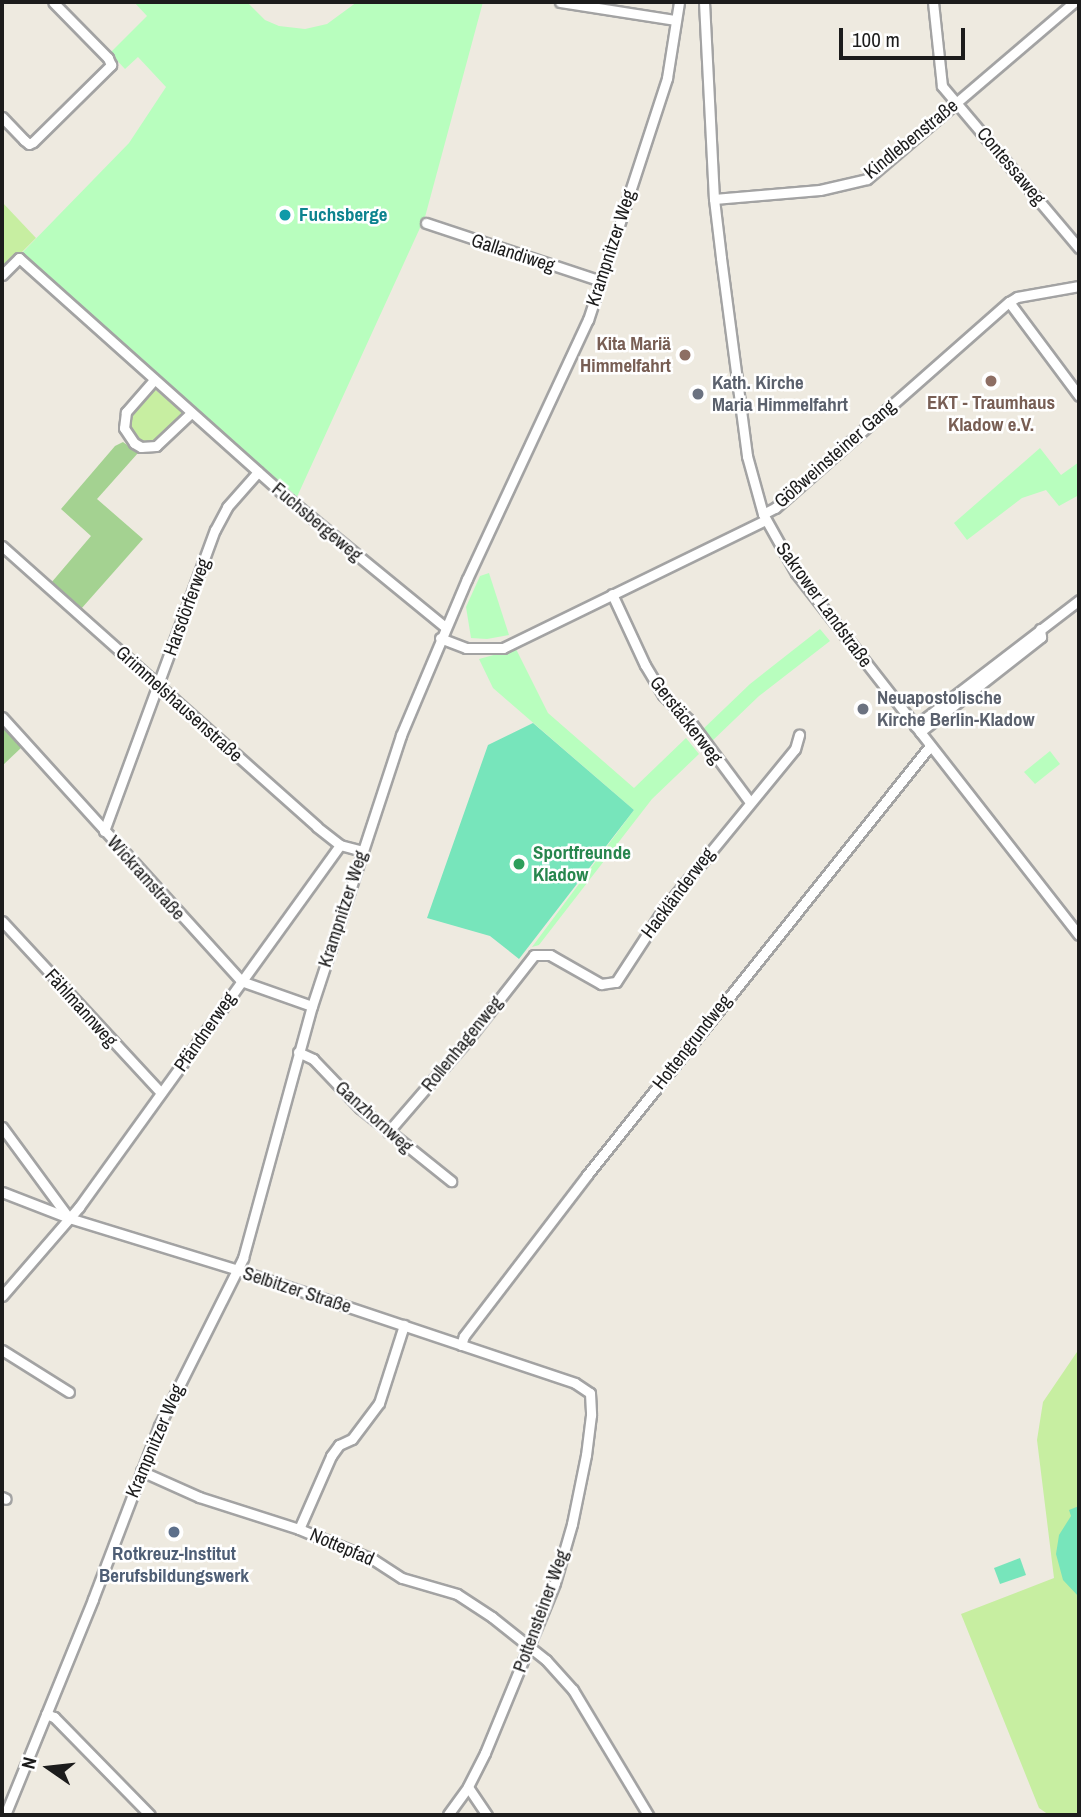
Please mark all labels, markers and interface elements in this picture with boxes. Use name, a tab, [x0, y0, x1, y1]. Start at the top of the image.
scale bar	[843, 14, 969, 58]
text: 100 m	[852, 25, 900, 54]
street label: Kindlebenstraße	[859, 94, 963, 184]
street label: Contessaweg	[972, 123, 1050, 209]
street label: Krampnitzer Weg	[581, 187, 641, 309]
place label: Fuchsberge	[299, 204, 387, 226]
marker: Fuchsberge	[277, 207, 293, 223]
street label: Gallandiweg	[468, 229, 558, 277]
place label: Kita Mariä Himmelfahrt	[580, 333, 671, 377]
marker: Kita Mariä Himmelfahrt	[677, 347, 693, 363]
place label: Kath. Kirche Maria Himmelfahrt	[712, 372, 848, 416]
marker: EKT - Traumhaus Kladow e.V.	[983, 373, 999, 389]
marker: Kath. Kirche Maria Himmelfahrt	[690, 386, 706, 402]
place label: EKT - Traumhaus Kladow e.V.	[927, 392, 1055, 436]
street label: Gößweinsteiner Gang	[770, 395, 900, 513]
street label: Fuchsbergeweg	[267, 478, 367, 566]
street label: Sakrower Landstraße	[771, 538, 877, 672]
street label: Harsdörferweg	[159, 555, 215, 659]
street label: Grimmelshausenstraße	[111, 641, 247, 767]
street label: Gerstäckerweg	[645, 672, 727, 768]
place label: Neuapostolische Kirche Berlin-Kladow	[877, 687, 1035, 731]
marker: Neuapostolische Kirche Berlin-Kladow	[855, 701, 871, 717]
street label: Wickramstraße	[102, 831, 190, 925]
place label: Sportfreunde Kladow	[533, 842, 631, 886]
street label: Hackländerweg	[637, 843, 719, 943]
street label: Krampnitzer Weg	[313, 848, 373, 970]
marker: Sportfreunde Kladow	[511, 856, 527, 872]
street label: Fählmannweg	[40, 964, 122, 1052]
street label: Pfändnerweg	[169, 988, 241, 1076]
street label: Hottengrundweg	[648, 990, 736, 1094]
street label: Rollenhagenweg	[417, 992, 507, 1096]
street label: Ganzhornweg	[330, 1076, 418, 1158]
street label: Selbitzer Straße	[240, 1262, 354, 1318]
street label: Krampnitzer Weg	[121, 1381, 189, 1501]
street label: Nottepfad	[306, 1523, 378, 1571]
marker: Rotkreuz-Institut Berufsbildungswerk	[166, 1524, 182, 1540]
place label: Rotkreuz-Institut Berufsbildungswerk	[99, 1543, 249, 1587]
street label: Pottensteiner Weg	[508, 1547, 574, 1675]
north arrow	[14, 1733, 84, 1803]
text: N	[15, 1754, 43, 1772]

